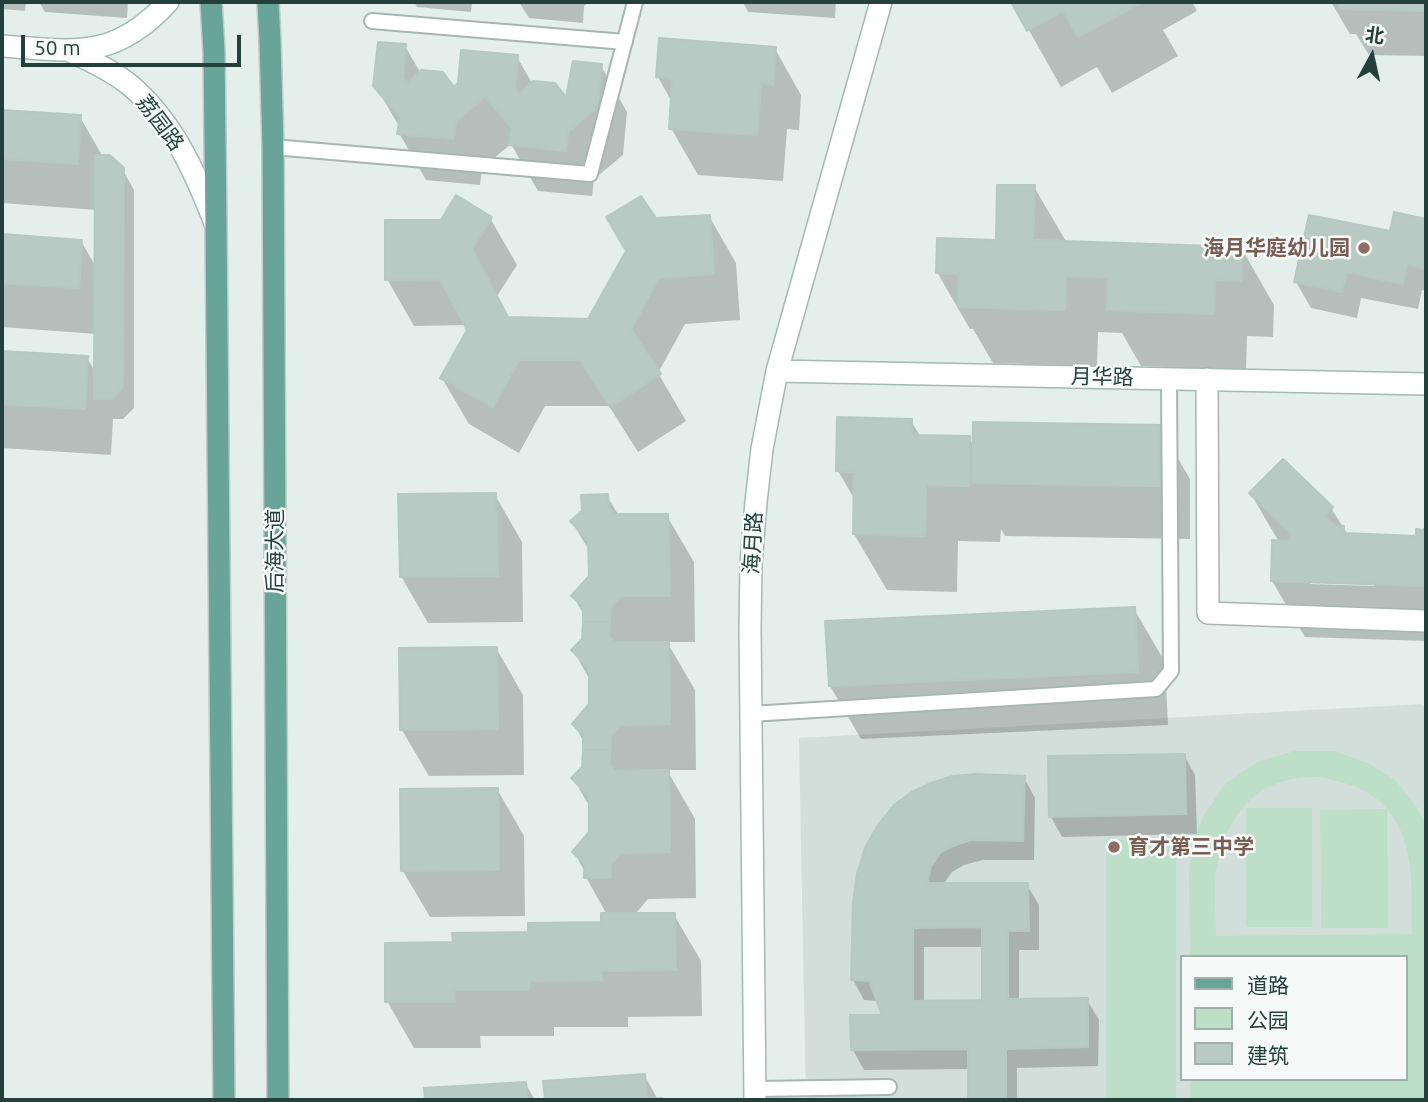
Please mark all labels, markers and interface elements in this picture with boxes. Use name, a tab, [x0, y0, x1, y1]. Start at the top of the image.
scale bar	[24, 21, 245, 65]
north arrow	[1337, 21, 1407, 91]
text: 北	[1364, 23, 1386, 47]
text: 50 m	[34, 35, 81, 59]
street label: 荔园路	[131, 90, 189, 156]
place label: 海月华庭幼儿园	[1203, 235, 1350, 261]
marker: 海月华庭幼儿园	[1356, 240, 1372, 256]
street label: 月华路	[1070, 364, 1134, 390]
street label: 后海大道	[262, 509, 288, 593]
street label: 海月路	[739, 511, 767, 575]
place label: 育才第三中学	[1128, 834, 1254, 860]
marker: 育才第三中学	[1106, 839, 1122, 855]
legend	[1180, 955, 1407, 1081]
text: 道路	[1247, 973, 1289, 997]
text: 公园	[1247, 1008, 1289, 1032]
text: 建筑	[1247, 1043, 1289, 1067]

